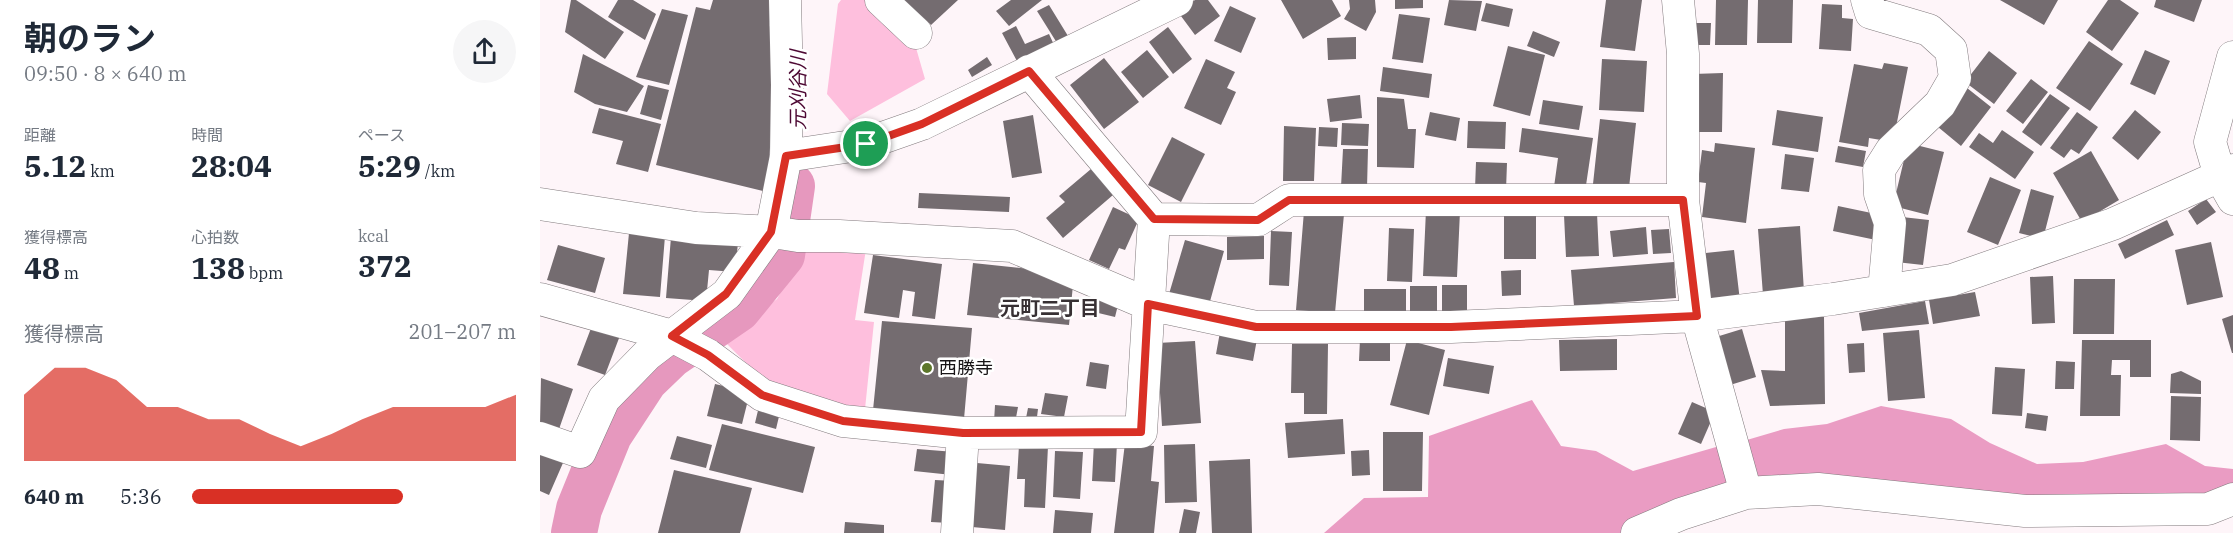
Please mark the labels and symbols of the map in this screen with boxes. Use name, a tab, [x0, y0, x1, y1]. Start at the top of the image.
water label: 元刈谷川	[784, 48, 811, 130]
pin	[840, 118, 891, 169]
district label: 元町二丁目	[1000, 294, 1100, 321]
place label: 西勝寺	[939, 356, 993, 379]
marker: 西勝寺	[920, 361, 934, 375]

